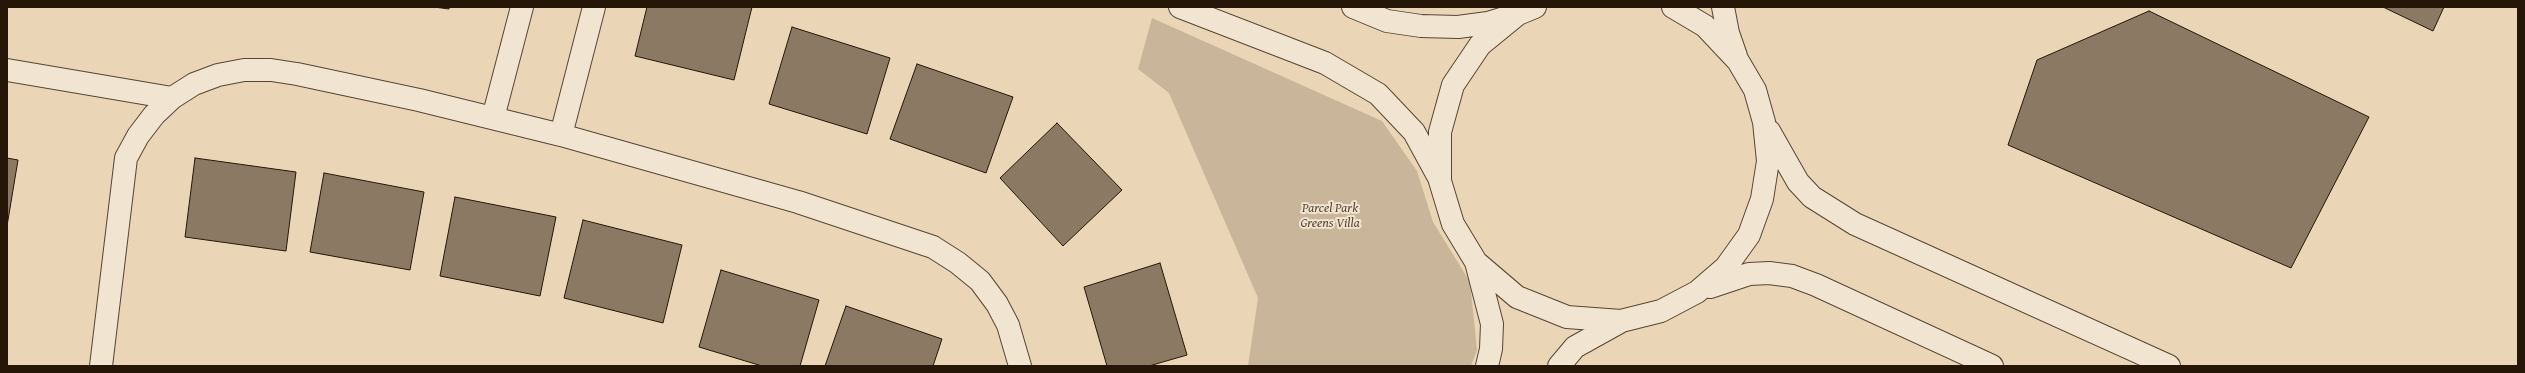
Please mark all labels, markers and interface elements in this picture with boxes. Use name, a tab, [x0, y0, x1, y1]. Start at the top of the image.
park label: Parcel Park Greens Villa	[1300, 201, 1360, 232]

